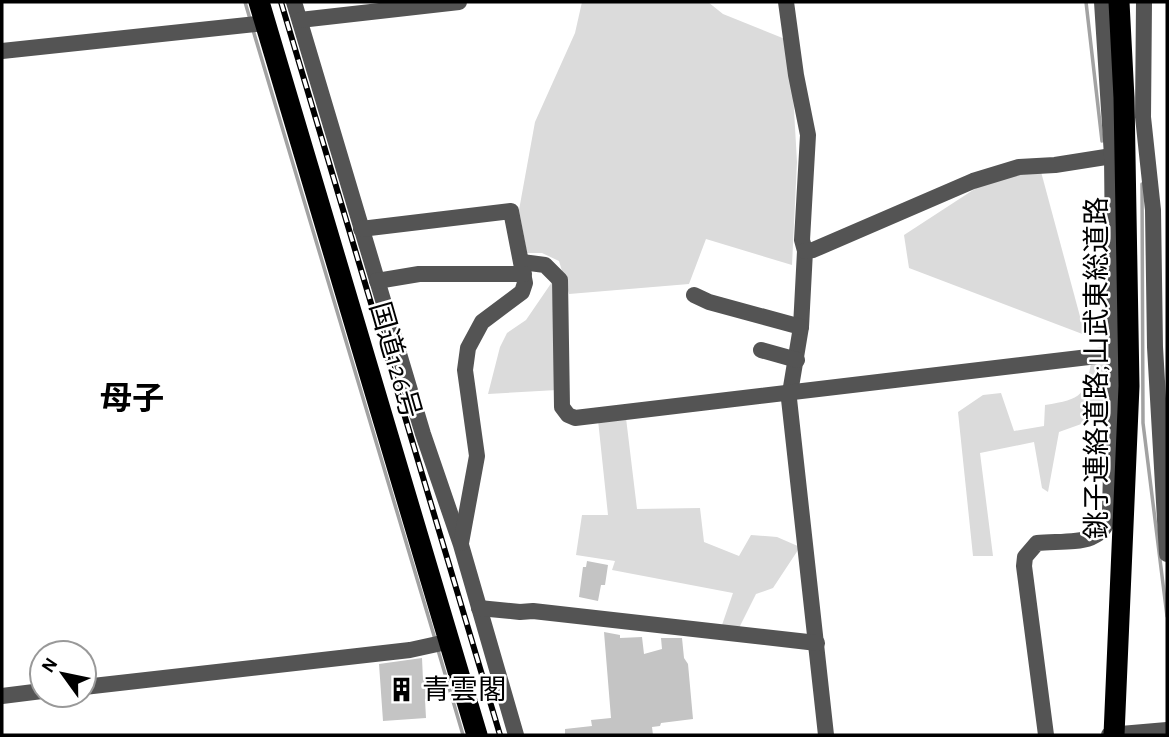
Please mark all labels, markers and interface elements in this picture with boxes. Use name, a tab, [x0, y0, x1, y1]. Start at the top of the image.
street label: 銚子連絡道路;山武東総道路	[1082, 197, 1112, 539]
street label: 国道126号	[364, 299, 426, 422]
district label: 母子	[100, 383, 164, 415]
north arrow	[28, 639, 98, 709]
text: N	[38, 655, 62, 676]
building icon: 青雲閣	[388, 675, 416, 703]
place label: 青雲閣	[422, 675, 506, 705]

